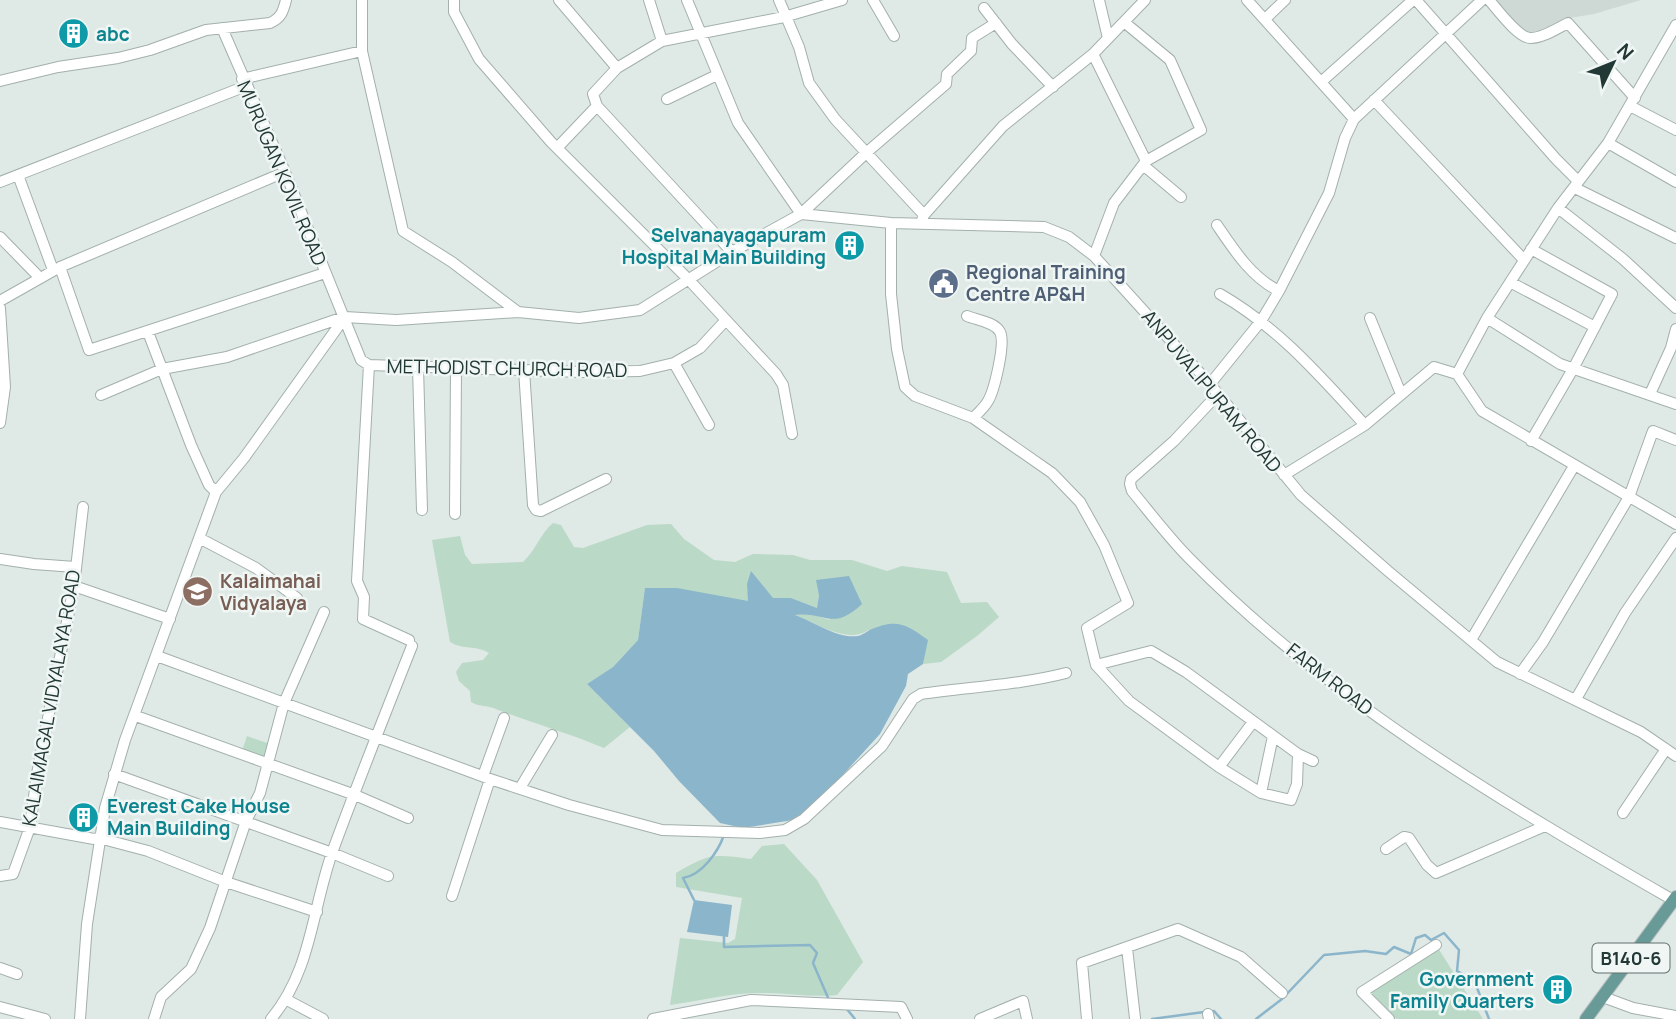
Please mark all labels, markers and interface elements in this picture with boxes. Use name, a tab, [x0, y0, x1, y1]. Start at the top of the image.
building icon: abc	[56, 17, 90, 51]
place label: abc	[96, 21, 130, 47]
north arrow	[1578, 28, 1648, 98]
text: N	[1611, 38, 1640, 65]
street label: MURUGAN KOVIL ROAD	[231, 76, 333, 270]
place label: Selvanayagapuram Hospital Main Building	[622, 222, 826, 270]
building icon: Selvanayagapuram Hospital Main Building	[832, 229, 866, 263]
place label: Regional Training Centre AP&H	[966, 259, 1126, 307]
public building icon: Regional Training Centre AP&H	[926, 266, 960, 300]
street label: ANPUVALIPURAM ROAD	[1136, 304, 1288, 478]
street label: METHODIST CHURCH ROAD	[386, 353, 628, 383]
street label: KALAIMAGAL VIDYALAYA ROAD	[16, 568, 86, 828]
place label: Kalaimahai Vidyalaya	[220, 568, 321, 616]
school or university icon: Kalaimahai Vidyalaya	[180, 575, 214, 609]
street label: FARM ROAD	[1281, 637, 1379, 721]
place label: Everest Cake House Main Building	[107, 793, 290, 841]
building icon: Everest Cake House Main Building	[67, 800, 101, 834]
road number: B140-6	[1592, 944, 1670, 973]
place label: Government Family Quarters	[1390, 966, 1534, 1014]
building icon: Government Family Quarters	[1540, 973, 1574, 1007]

